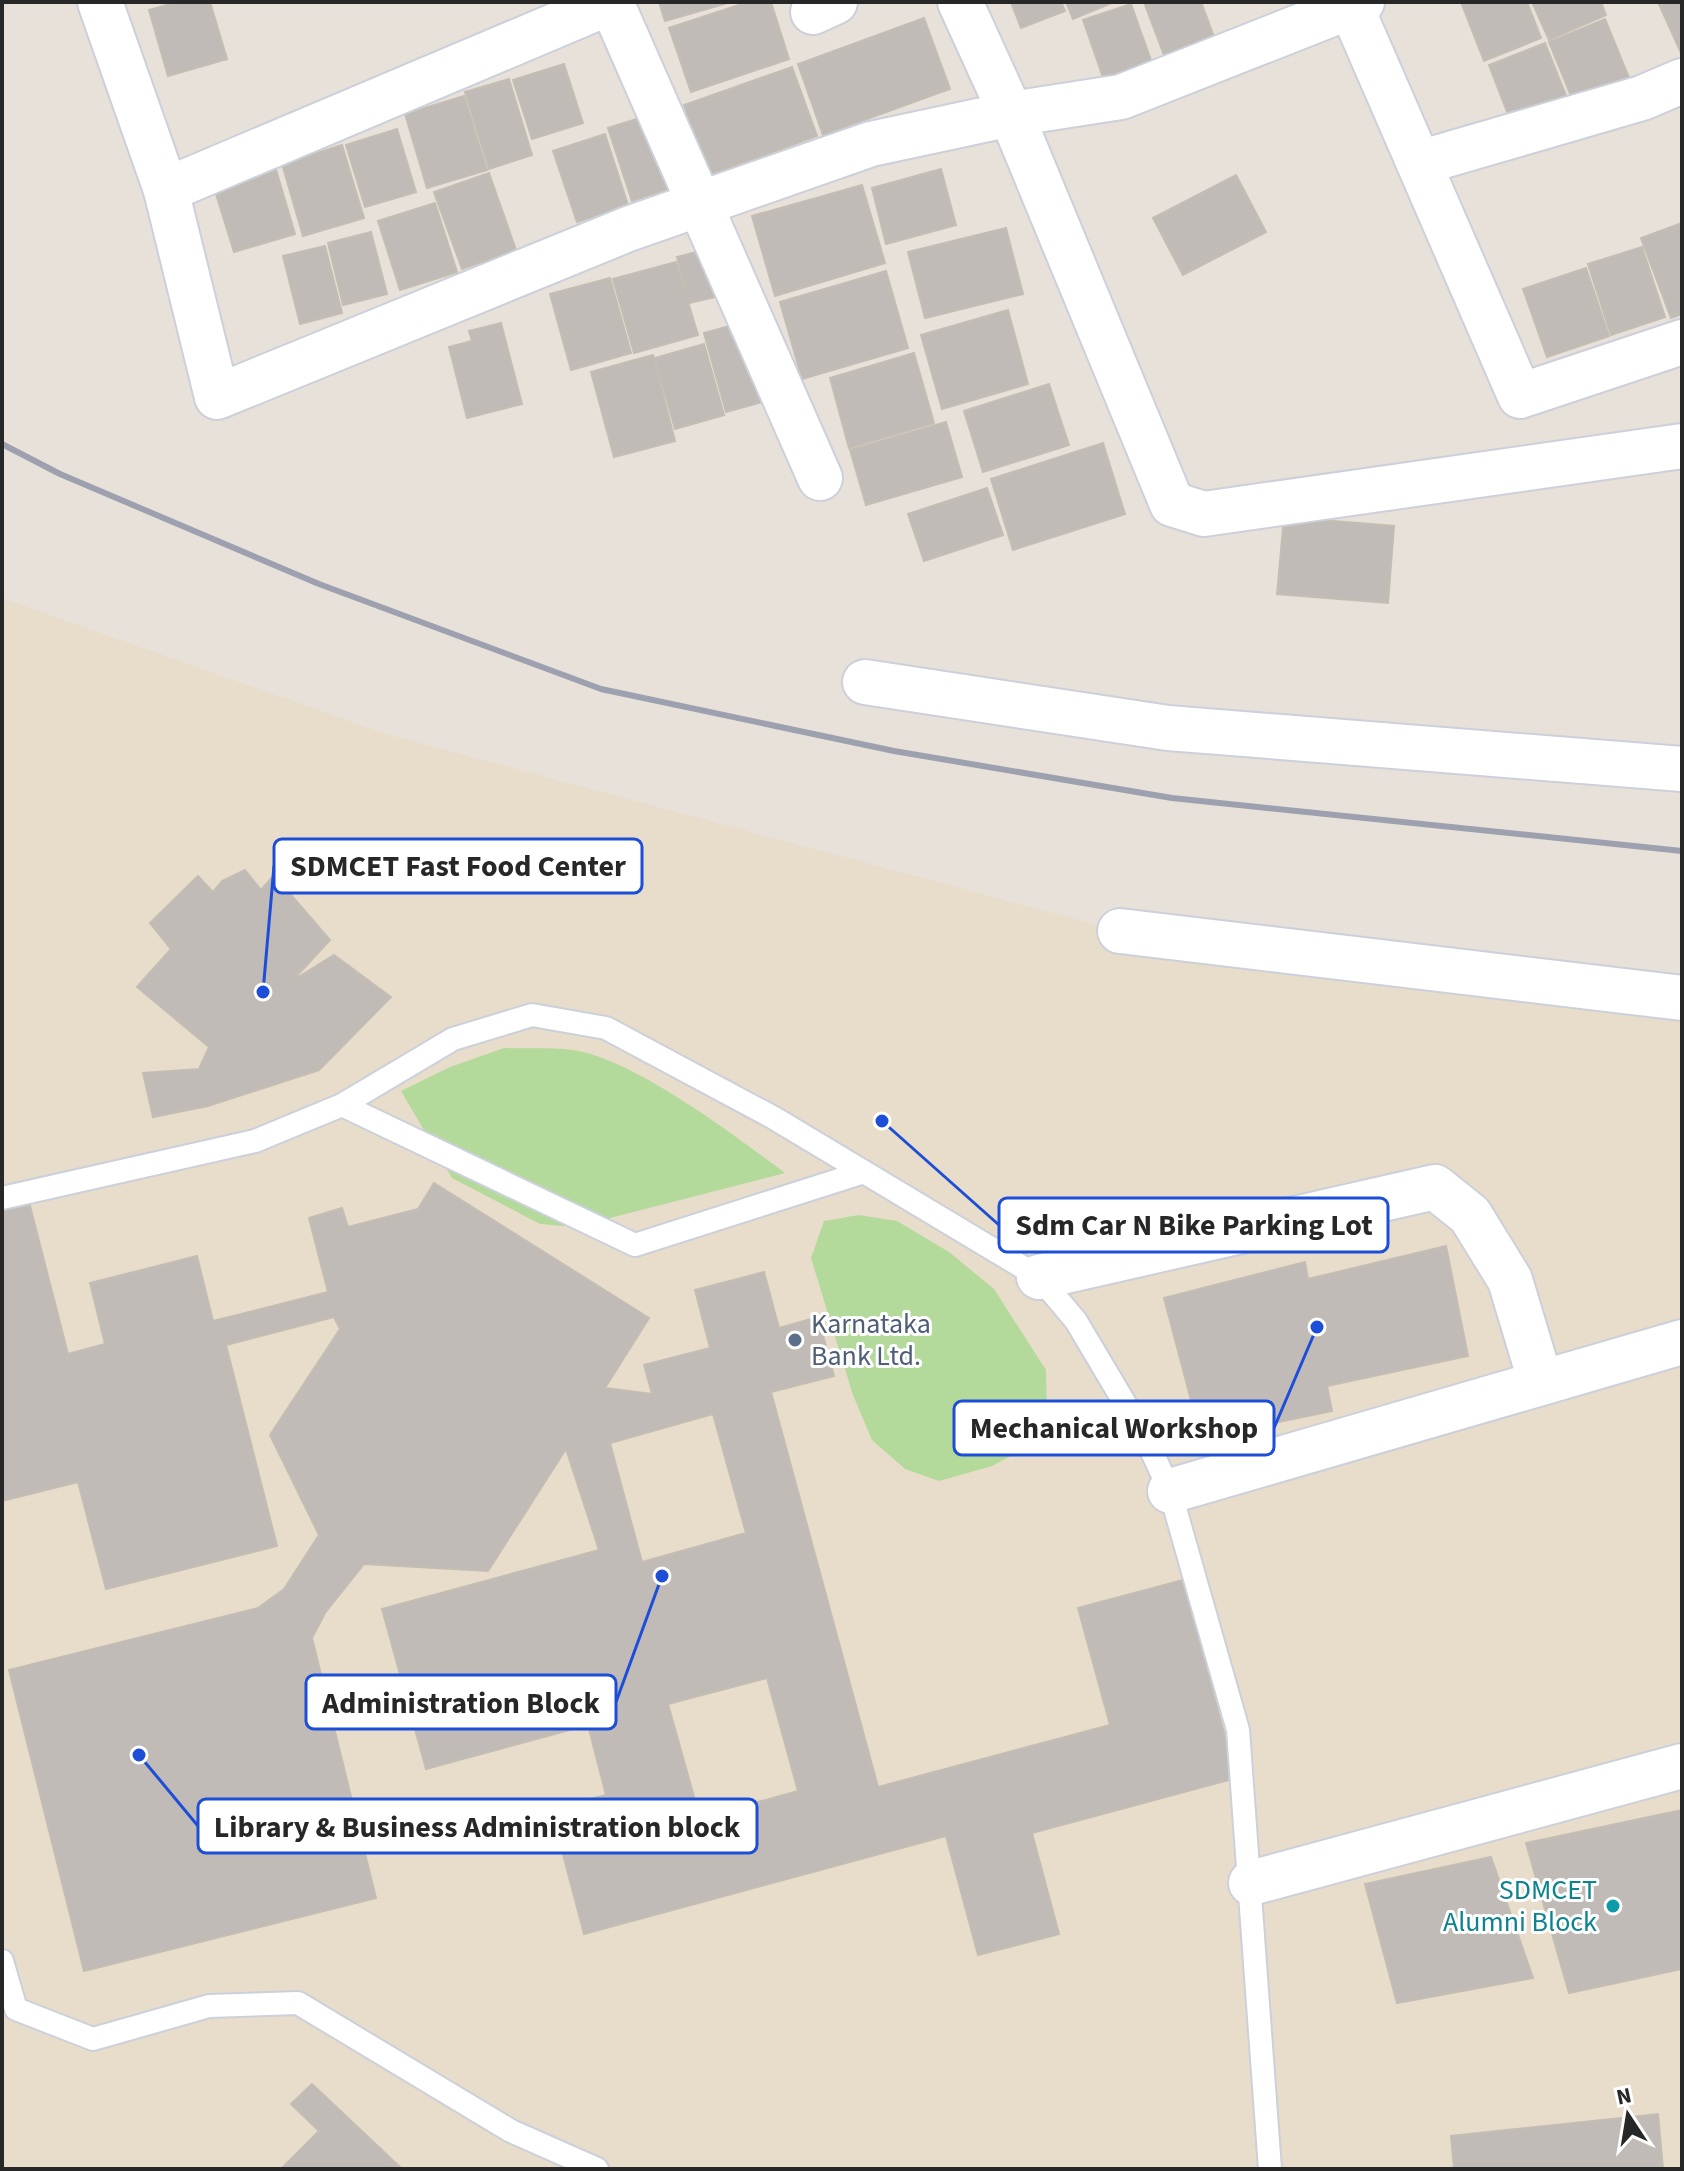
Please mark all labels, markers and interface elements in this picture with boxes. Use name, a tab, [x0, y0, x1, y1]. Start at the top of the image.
callout: SDMCET Fast Food Center	[274, 839, 642, 893]
text: SDMCET Fast Food Center	[290, 845, 626, 888]
callout: Sdm Car N Bike Parking Lot	[999, 1198, 1388, 1252]
text: Sdm Car N Bike Parking Lot	[1015, 1204, 1373, 1247]
place label: Karnataka Bank Ltd.	[811, 1304, 931, 1376]
marker: Karnataka Bank Ltd.	[786, 1331, 804, 1349]
callout: Mechanical Workshop	[954, 1401, 1274, 1455]
text: Mechanical Workshop	[970, 1407, 1258, 1450]
callout: Administration Block	[306, 1675, 616, 1729]
text: Administration Block	[321, 1682, 600, 1725]
callout: Library & Business Administration block	[198, 1799, 757, 1853]
text: Library & Business Administration block	[214, 1806, 741, 1849]
place label: SDMCET Alumni Block	[1443, 1870, 1597, 1942]
marker: SDMCET Alumni Block	[1604, 1897, 1622, 1915]
north arrow	[1588, 2075, 1668, 2155]
text: N	[1614, 2079, 1635, 2114]

